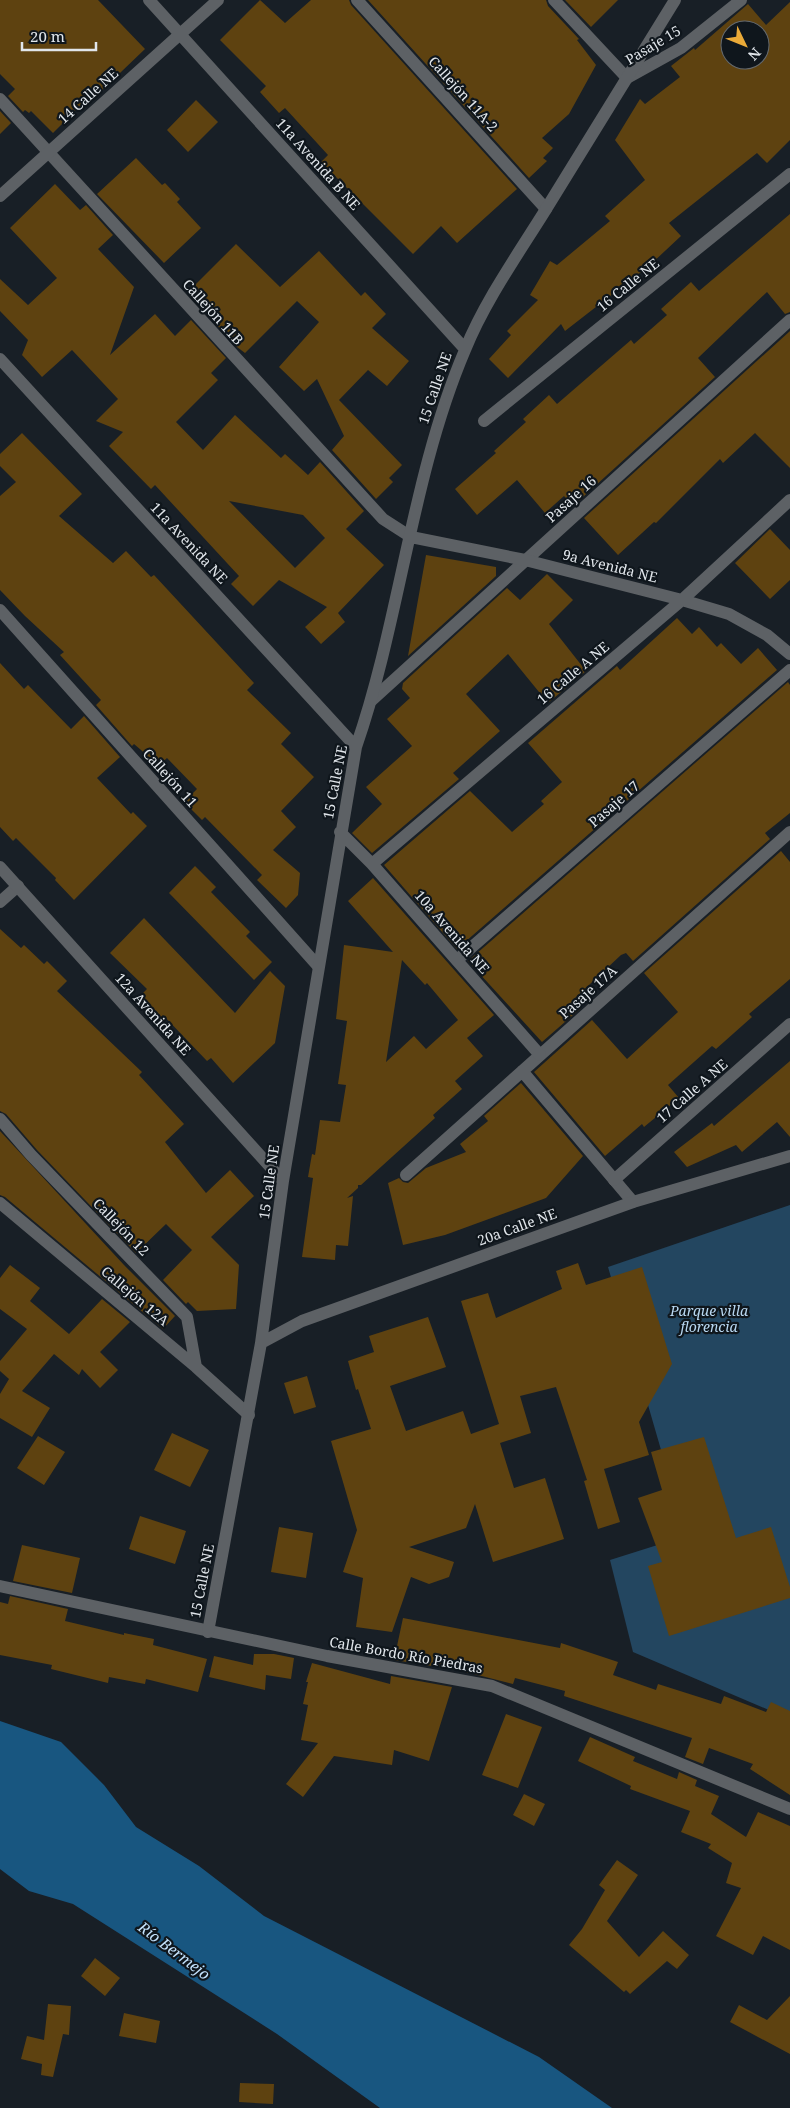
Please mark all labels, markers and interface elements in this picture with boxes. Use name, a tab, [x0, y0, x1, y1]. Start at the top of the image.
scale bar	[22, 20, 96, 52]
north arrow	[720, 20, 770, 70]
street label: Pasaje 15	[621, 21, 684, 69]
text: 20 m	[30, 26, 65, 46]
text: N	[744, 44, 766, 65]
street label: Callejón 11A-2	[424, 52, 502, 135]
street label: 14 Calle NE	[53, 63, 122, 128]
street label: 11a Avenida B NE	[272, 114, 365, 214]
street label: 16 Calle NE	[593, 253, 663, 316]
street label: Callejón 11B	[179, 275, 248, 349]
street label: 15 Calle NE	[413, 349, 456, 426]
street label: Pasaje 16	[541, 471, 600, 526]
street label: 11a Avenida NE	[147, 498, 232, 588]
street label: 9a Avenida NE	[561, 545, 660, 587]
street label: 16 Calle A NE	[533, 637, 613, 708]
street label: 15 Calle NE	[318, 743, 351, 821]
street label: Callejón 11	[139, 744, 202, 811]
street label: Pasaje 17	[584, 776, 643, 831]
street label: 10a Avenida NE	[411, 886, 494, 978]
street label: Pasaje 17A	[555, 961, 621, 1023]
street label: 12a Avenida NE	[111, 968, 196, 1059]
street label: 17 Calle A NE	[652, 1054, 732, 1127]
street label: 15 Calle NE	[254, 1143, 283, 1220]
street label: Callejón 12	[89, 1194, 154, 1260]
street label: 20a Calle NE	[475, 1203, 559, 1250]
street label: Callejón 12A	[97, 1262, 173, 1330]
park label: Parque villa florencia	[669, 1301, 749, 1336]
street label: 15 Calle NE	[185, 1542, 218, 1620]
street label: Calle Bordo Río Piedras	[328, 1632, 484, 1677]
water label: Río Bermejo	[134, 1916, 215, 1984]

